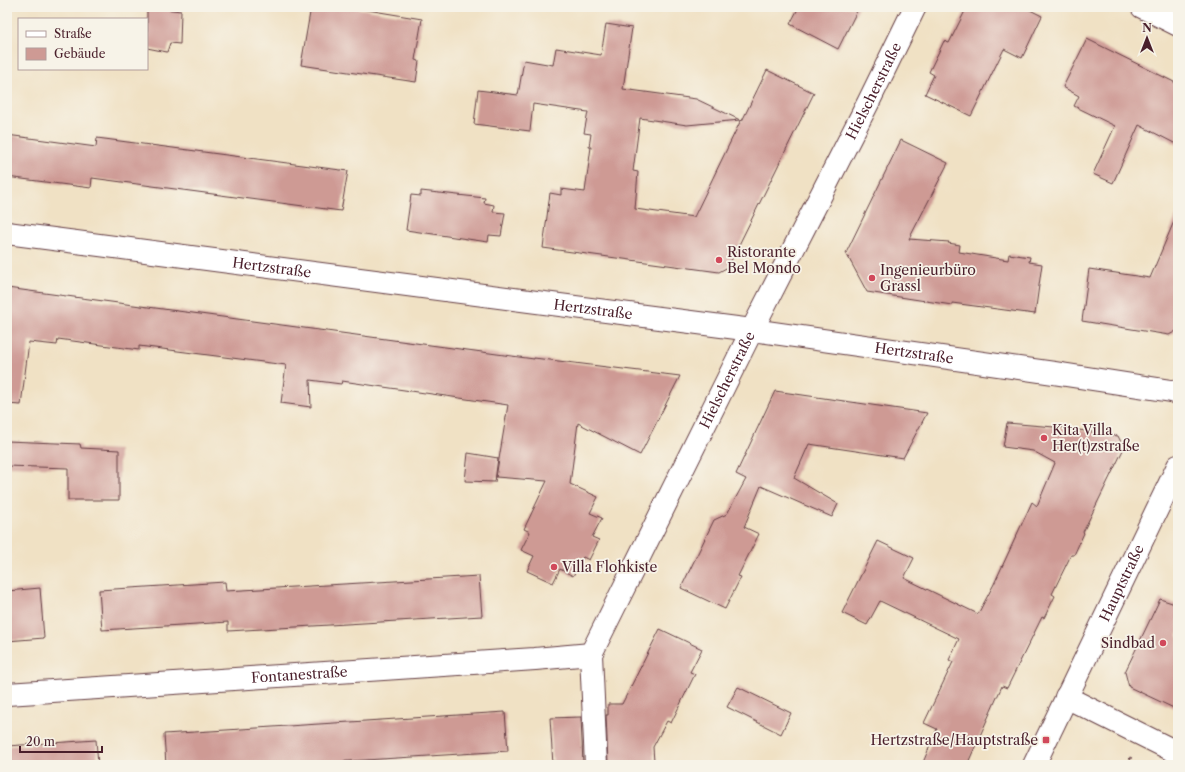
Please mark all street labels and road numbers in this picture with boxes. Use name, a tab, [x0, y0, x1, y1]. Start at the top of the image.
street label: Hielscherstraße	[842, 39, 905, 143]
street label: Hertzstraße	[231, 253, 312, 282]
street label: Hertzstraße	[553, 295, 634, 323]
street label: Hielscherstraße	[695, 328, 759, 432]
street label: Hertzstraße	[874, 339, 955, 368]
street label: Hauptstraße	[1095, 541, 1148, 624]
street label: Fontanestraße	[251, 662, 348, 687]

